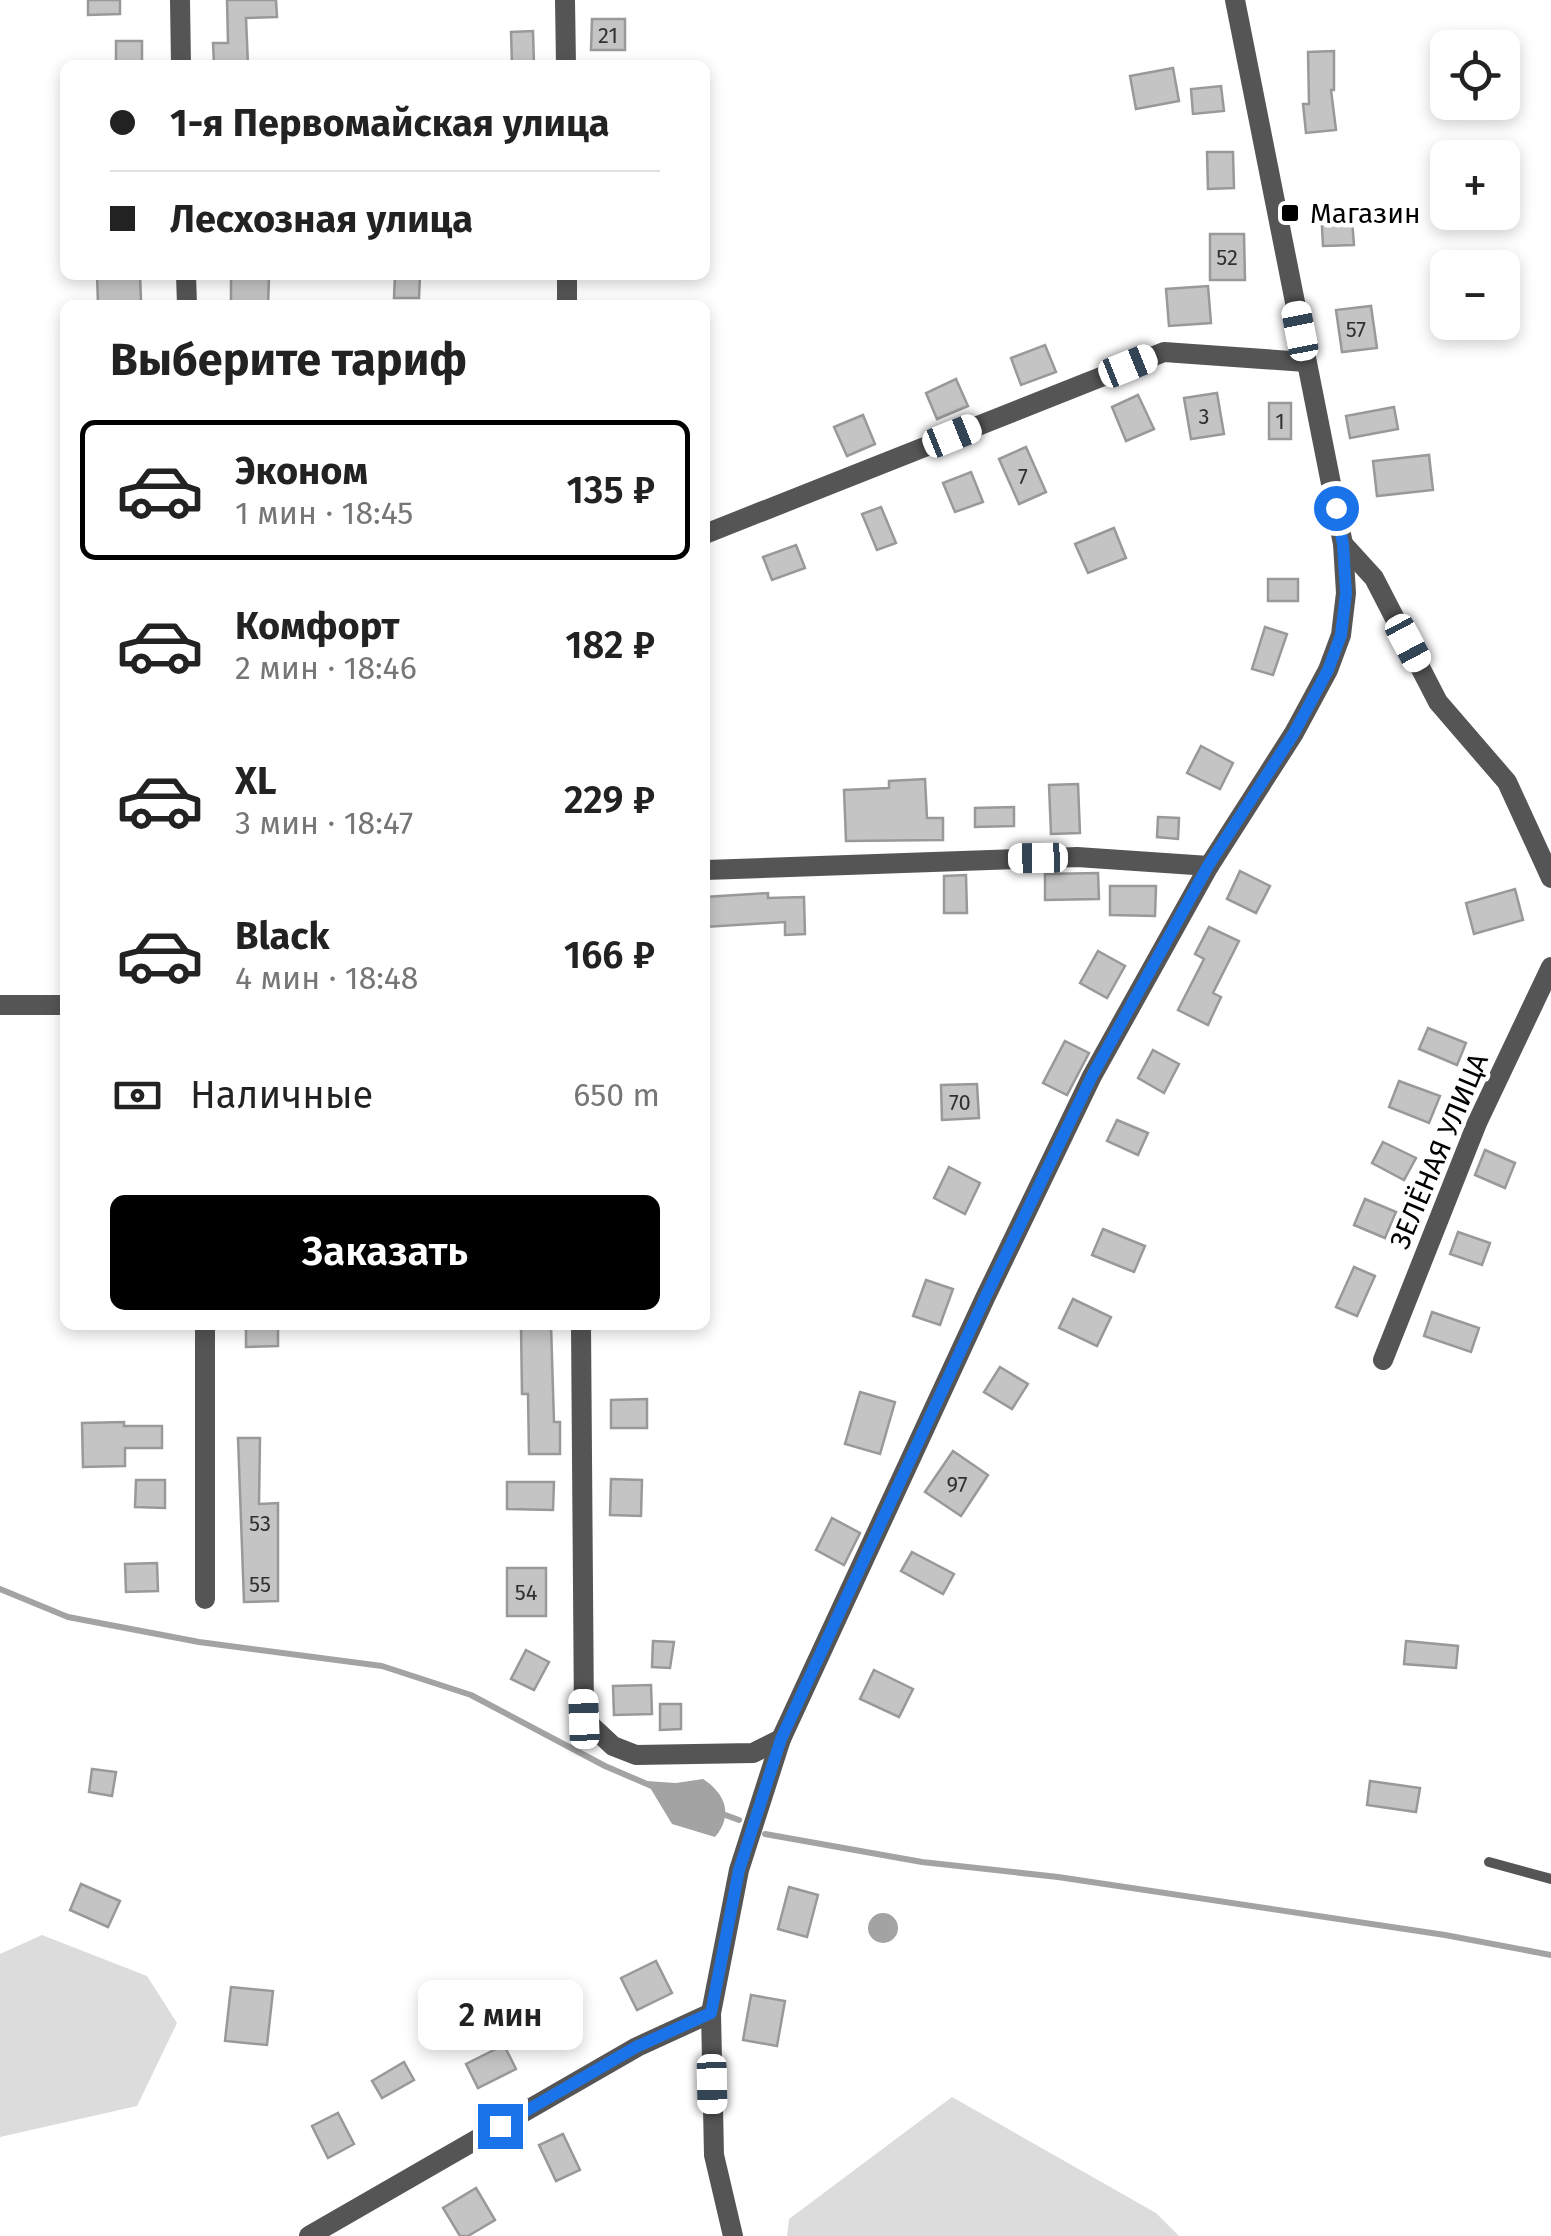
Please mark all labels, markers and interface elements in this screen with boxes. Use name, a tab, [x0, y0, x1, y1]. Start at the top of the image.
house number: 21	[598, 22, 618, 49]
map controls	[1430, 30, 1520, 340]
button: locate	[1430, 30, 1520, 120]
text: 1-я Первомайская улица	[170, 100, 609, 146]
button: +	[1430, 140, 1520, 230]
text: Лесхозная улица	[170, 196, 473, 242]
place label: Магазин	[1310, 197, 1421, 230]
marker: Магазин	[1279, 202, 1301, 224]
house number: 52	[1216, 244, 1238, 271]
button: −	[1430, 250, 1520, 340]
car	[1280, 299, 1320, 363]
house number: 57	[1346, 316, 1366, 343]
text: Выберите тариф	[110, 333, 467, 387]
car	[1095, 341, 1161, 391]
house number: 3	[1199, 403, 1209, 430]
house number: 1	[1275, 408, 1285, 435]
car	[919, 411, 985, 461]
icon: car	[115, 445, 205, 535]
text: Эконом	[235, 448, 368, 494]
house number: 7	[1018, 463, 1028, 490]
text: 135 ₽	[566, 467, 655, 513]
route start	[1314, 486, 1359, 531]
text: 1 мин · 18:45	[235, 494, 413, 532]
icon: car	[115, 600, 205, 690]
text: Комфорт	[235, 603, 399, 649]
car	[1381, 609, 1435, 677]
text: 182 ₽	[565, 622, 655, 668]
text: 2 мин · 18:46	[235, 649, 417, 687]
icon: car	[115, 755, 205, 845]
text: XL	[235, 758, 277, 804]
text: 229 ₽	[564, 777, 655, 823]
text: 3 мин · 18:47	[235, 804, 413, 842]
car	[1008, 842, 1068, 874]
icon: car	[115, 910, 205, 1000]
text: Black	[235, 913, 330, 959]
text: 166 ₽	[564, 932, 655, 978]
text: 4 мин · 18:48	[235, 959, 418, 997]
street label: ЗЕЛЁНАЯ УЛИЦА	[1383, 1048, 1495, 1254]
icon: cash	[110, 1068, 165, 1123]
text: Наличные	[190, 1072, 373, 1118]
text: 650 m	[573, 1076, 660, 1114]
house number: 70	[949, 1089, 971, 1116]
button: Заказать	[110, 1195, 660, 1310]
house number: 97	[947, 1471, 968, 1498]
house number: 53	[249, 1510, 271, 1537]
house number: 55	[249, 1571, 271, 1598]
house number: 54	[515, 1579, 538, 1606]
car	[568, 1688, 600, 1750]
callout: 2 мин	[418, 1981, 582, 2051]
text: 2 мин	[459, 1996, 542, 2034]
car	[696, 2054, 728, 2114]
route end	[478, 2104, 523, 2149]

